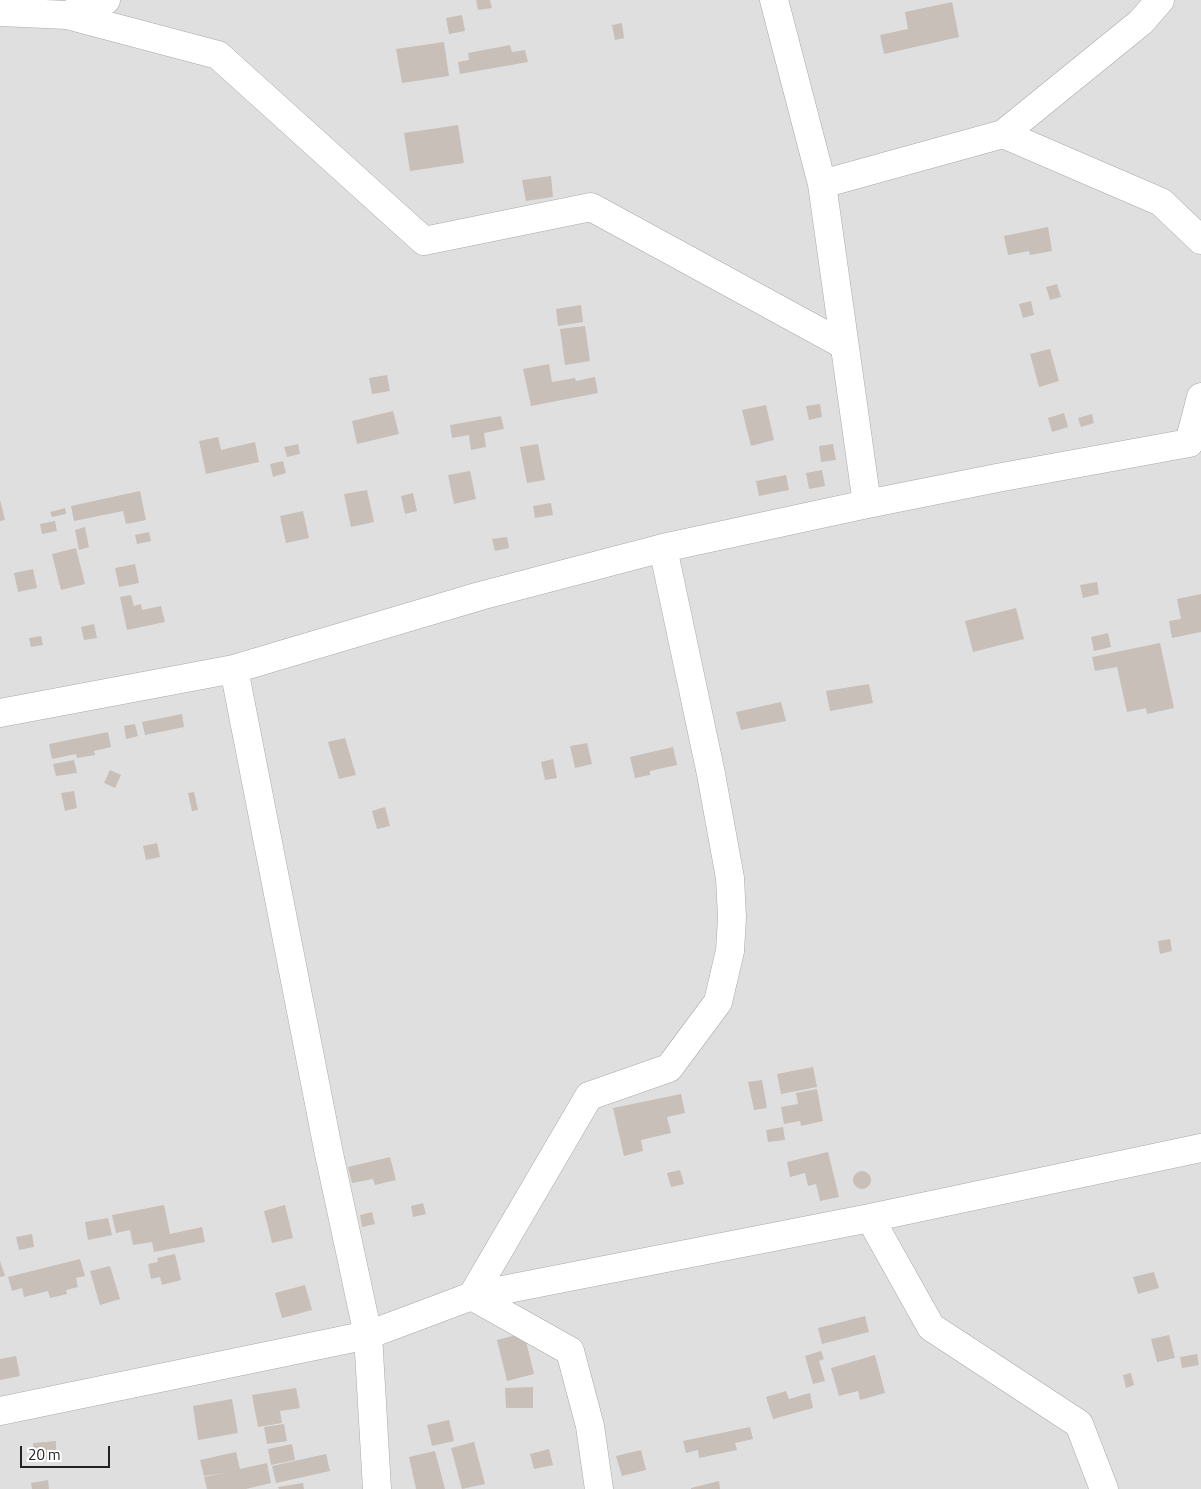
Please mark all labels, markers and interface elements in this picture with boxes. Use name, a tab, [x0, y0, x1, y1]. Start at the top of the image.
scale bar	[22, 1436, 112, 1468]
text: 20 m	[28, 1443, 61, 1466]

